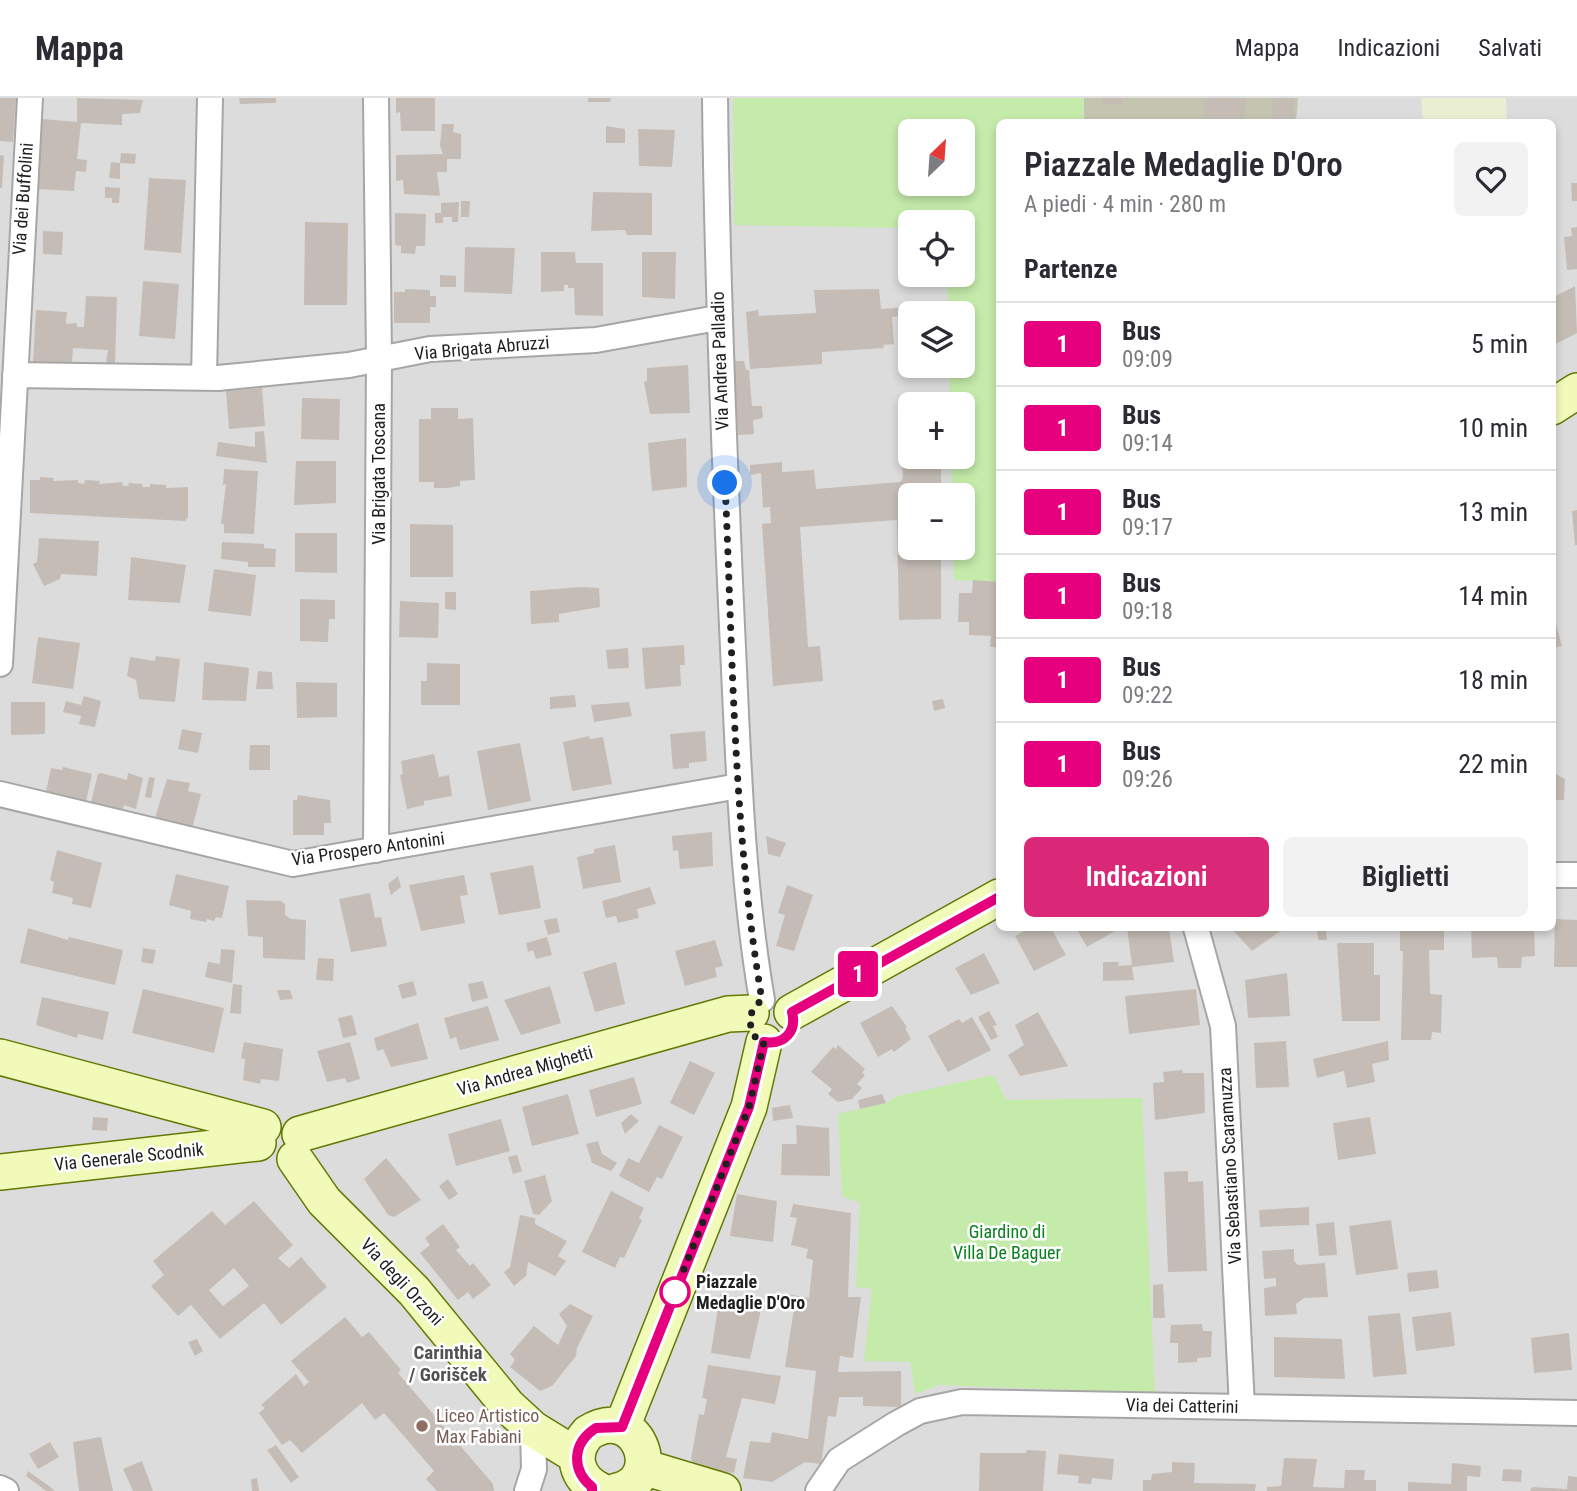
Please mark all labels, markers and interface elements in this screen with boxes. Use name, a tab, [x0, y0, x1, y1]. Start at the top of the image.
text: Mappa	[35, 29, 124, 68]
text: Mappa	[1235, 34, 1300, 62]
text: Indicazioni	[1338, 34, 1440, 62]
text: Salvati	[1478, 34, 1542, 62]
north arrow	[898, 119, 975, 196]
map controls	[898, 119, 975, 560]
street label: Via dei Buffolini	[8, 142, 37, 256]
button: heart	[1454, 142, 1528, 216]
text: Piazzale Medaglie D'Oro	[1024, 145, 1343, 184]
text: A piedi · 4 min · 280 m	[1024, 191, 1226, 218]
button: locate	[898, 210, 975, 287]
text: Partenze	[1024, 254, 1117, 284]
street label: Via Andrea Palladio	[707, 291, 732, 431]
button: layers	[898, 301, 975, 378]
text: Bus	[1122, 316, 1161, 346]
text: 5 min	[1471, 329, 1528, 359]
text: 1	[1056, 330, 1069, 358]
street label: Via Brigata Abruzzi	[414, 331, 550, 364]
text: 09:09	[1122, 346, 1173, 373]
button: +	[898, 392, 975, 469]
text: Bus	[1122, 400, 1161, 430]
street label: Via Brigata Toscana	[368, 403, 389, 545]
text: 10 min	[1458, 413, 1528, 443]
text: 1	[1056, 414, 1069, 442]
text: 09:14	[1122, 430, 1173, 457]
your location	[707, 465, 742, 500]
button: −	[898, 483, 975, 560]
text: Bus	[1122, 484, 1161, 514]
text: 13 min	[1458, 497, 1528, 527]
text: 1	[1056, 498, 1069, 526]
text: 09:17	[1122, 514, 1173, 541]
text: Bus	[1122, 568, 1161, 598]
text: 14 min	[1458, 581, 1528, 611]
text: 1	[1056, 582, 1069, 610]
text: 09:18	[1122, 598, 1173, 625]
text: Bus	[1122, 652, 1161, 682]
text: 18 min	[1458, 665, 1528, 695]
text: 1	[1056, 666, 1069, 694]
text: 09:22	[1122, 682, 1173, 709]
text: Bus	[1122, 736, 1161, 766]
text: 22 min	[1458, 749, 1528, 779]
text: 1	[1056, 750, 1069, 778]
text: 09:26	[1122, 766, 1173, 793]
street label: Via Prospero Antonini	[290, 827, 446, 870]
button: Indicazioni	[1024, 837, 1269, 917]
button: Biglietti	[1283, 837, 1528, 917]
line badge: 1	[835, 951, 881, 997]
text: 1	[852, 960, 864, 988]
street label: Via Andrea Mighetti	[455, 1041, 595, 1100]
street label: Via Sebastiano Scaramuzza	[1214, 1067, 1245, 1265]
street label: Via Generale Scodnik	[53, 1138, 205, 1175]
park label: Giardino di Villa De Baguer	[953, 1221, 1062, 1263]
street label: Via degli Orzoni	[357, 1234, 448, 1330]
place label: Piazzale Medaglie D'Oro	[696, 1271, 805, 1313]
marker: Piazzale Medaglie D'Oro	[660, 1277, 690, 1307]
district label: Carinthia / Gorišček	[408, 1341, 488, 1386]
street label: Via dei Catterini	[1125, 1394, 1239, 1417]
place label: Liceo Artistico Max Fabiani	[436, 1405, 539, 1447]
marker: Liceo Artistico Max Fabiani	[414, 1418, 430, 1434]

